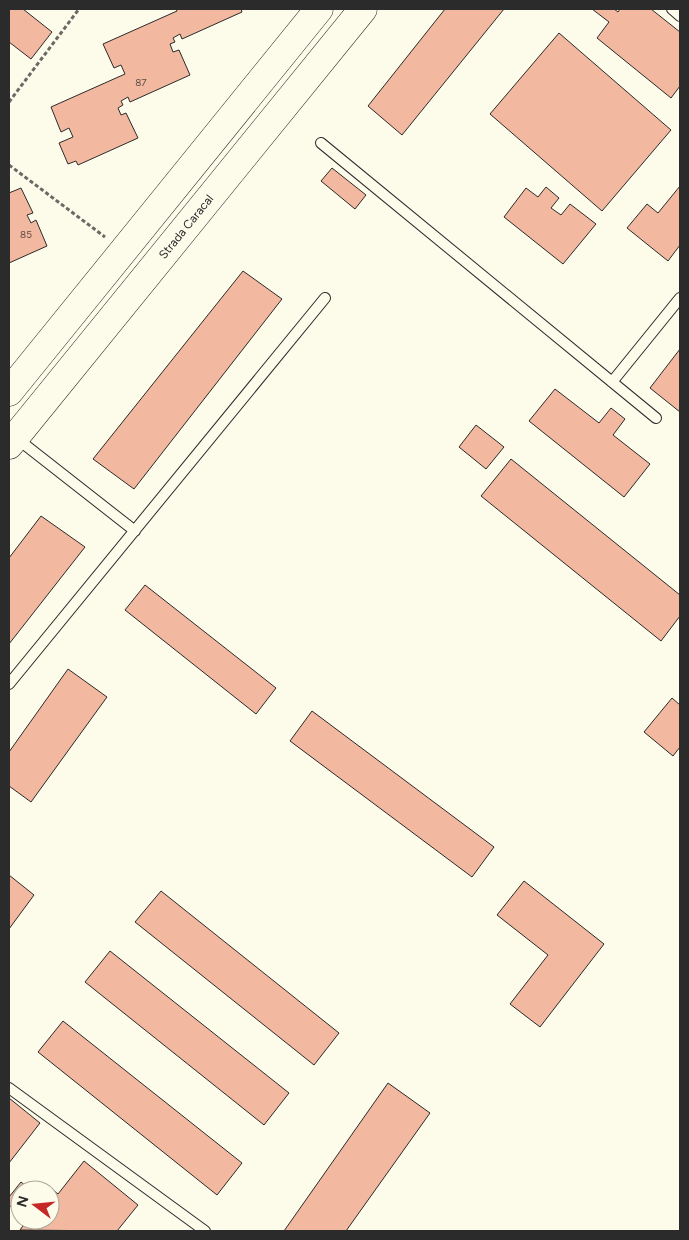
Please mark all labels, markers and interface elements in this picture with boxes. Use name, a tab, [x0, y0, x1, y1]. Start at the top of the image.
house number: 87	[135, 76, 147, 89]
street label: Strada Caracal	[156, 192, 216, 262]
house number: 85	[20, 228, 32, 241]
north arrow	[10, 1180, 60, 1230]
text: N	[13, 1194, 33, 1209]

